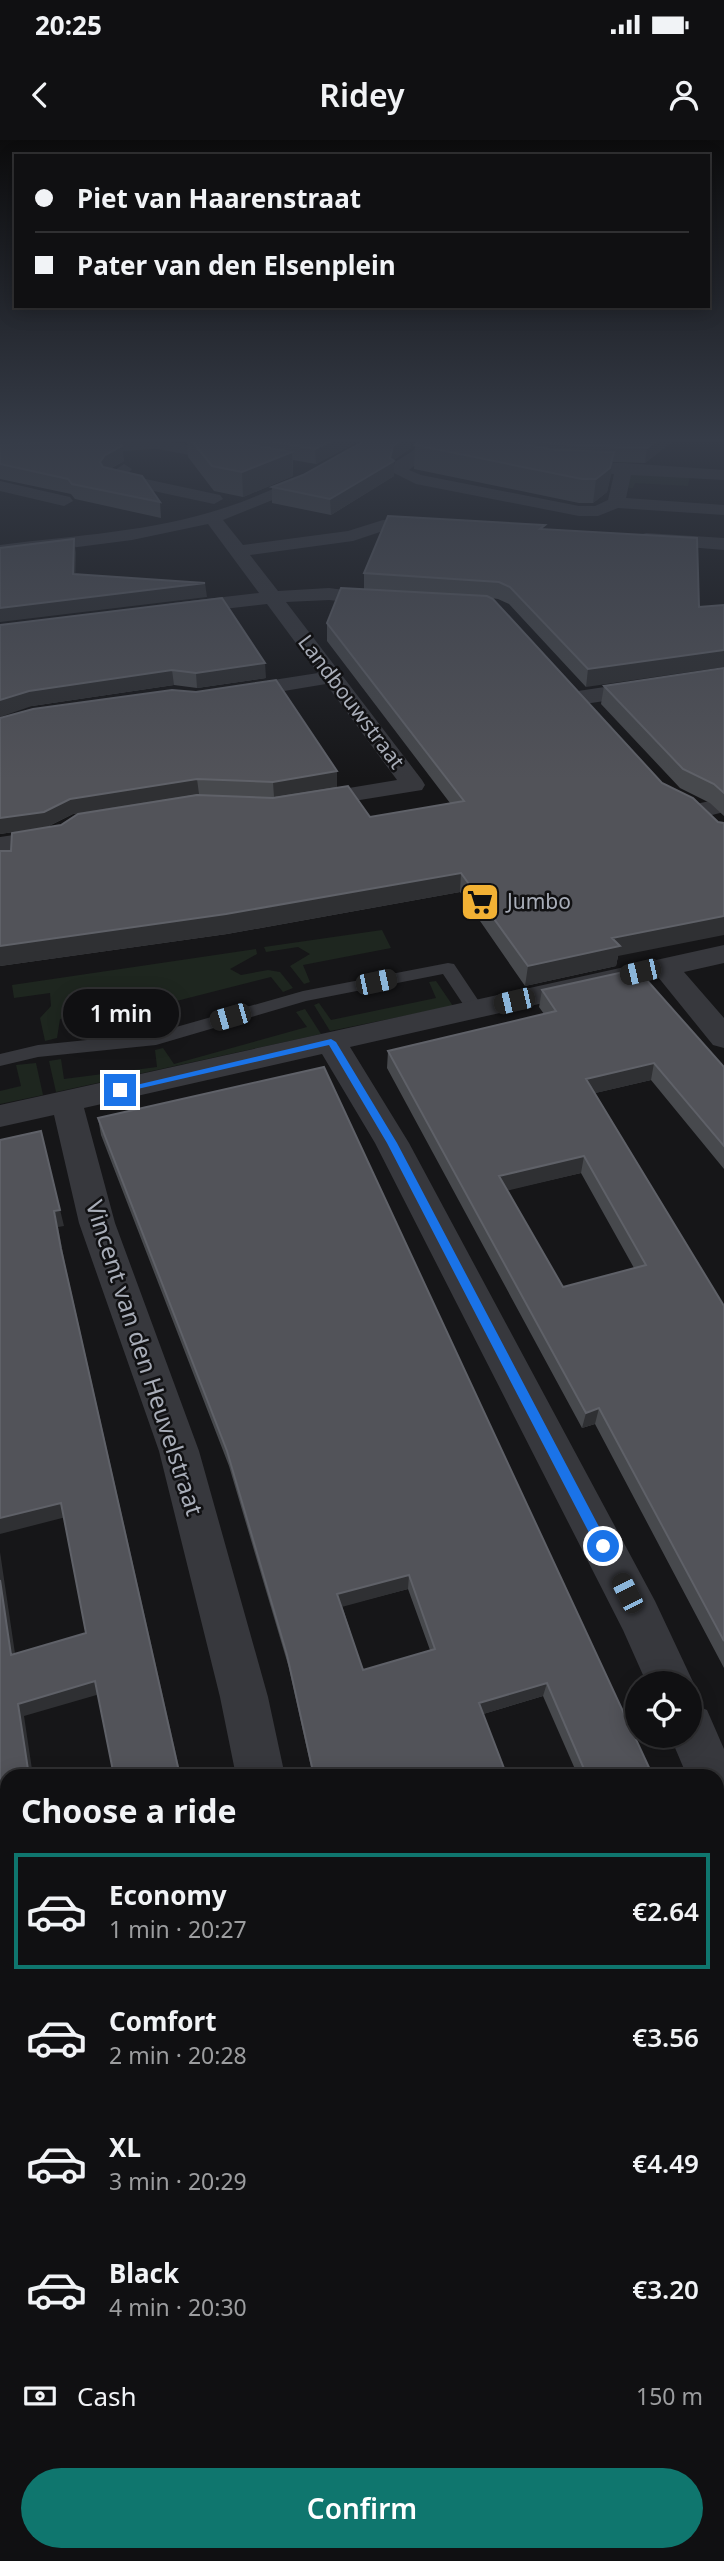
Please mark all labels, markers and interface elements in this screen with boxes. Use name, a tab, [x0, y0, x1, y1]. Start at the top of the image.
text: 20:25	[35, 7, 102, 43]
text: Ridey	[319, 73, 405, 116]
icon: back	[21, 76, 59, 114]
icon: person	[665, 76, 703, 114]
text: Piet van Haarenstraat	[77, 180, 361, 216]
text: Pater van den Elsenplein	[77, 247, 396, 283]
street label: Landbouwstraat	[292, 629, 412, 774]
supermarket icon: Jumbo	[459, 881, 501, 923]
place label: Jumbo	[505, 887, 571, 915]
car	[618, 957, 663, 987]
car	[354, 967, 399, 997]
car	[492, 986, 537, 1016]
callout: 1 min	[62, 988, 178, 1038]
text: 1 min	[90, 997, 152, 1029]
car	[207, 1001, 254, 1033]
route end	[104, 1074, 136, 1106]
street label: Vincent van den Heuvelstraat	[79, 1196, 212, 1520]
route start	[587, 1530, 619, 1562]
car	[609, 1570, 646, 1616]
map controls	[625, 1671, 702, 1748]
button: locate	[625, 1671, 702, 1748]
text: Choose a ride	[21, 1789, 237, 1832]
text: Economy	[109, 1877, 227, 1913]
icon: car	[25, 1880, 88, 1943]
text: €2.64	[632, 1893, 699, 1929]
text: 1 min · 20:27	[109, 1913, 247, 1945]
text: Comfort	[109, 2003, 217, 2039]
icon: car	[25, 2006, 88, 2069]
text: €3.56	[632, 2019, 699, 2055]
text: 2 min · 20:28	[109, 2039, 247, 2071]
text: XL	[109, 2129, 141, 2165]
icon: car	[25, 2132, 88, 2195]
text: €4.49	[632, 2145, 699, 2181]
text: 3 min · 20:29	[109, 2165, 247, 2197]
text: Black	[109, 2255, 179, 2291]
icon: car	[25, 2258, 88, 2321]
text: €3.20	[632, 2271, 699, 2307]
text: 4 min · 20:30	[109, 2291, 247, 2323]
icon: cash	[21, 2377, 59, 2415]
text: Cash	[77, 2378, 137, 2414]
text: 150 m	[636, 2380, 703, 2412]
button: Confirm	[21, 2468, 703, 2548]

